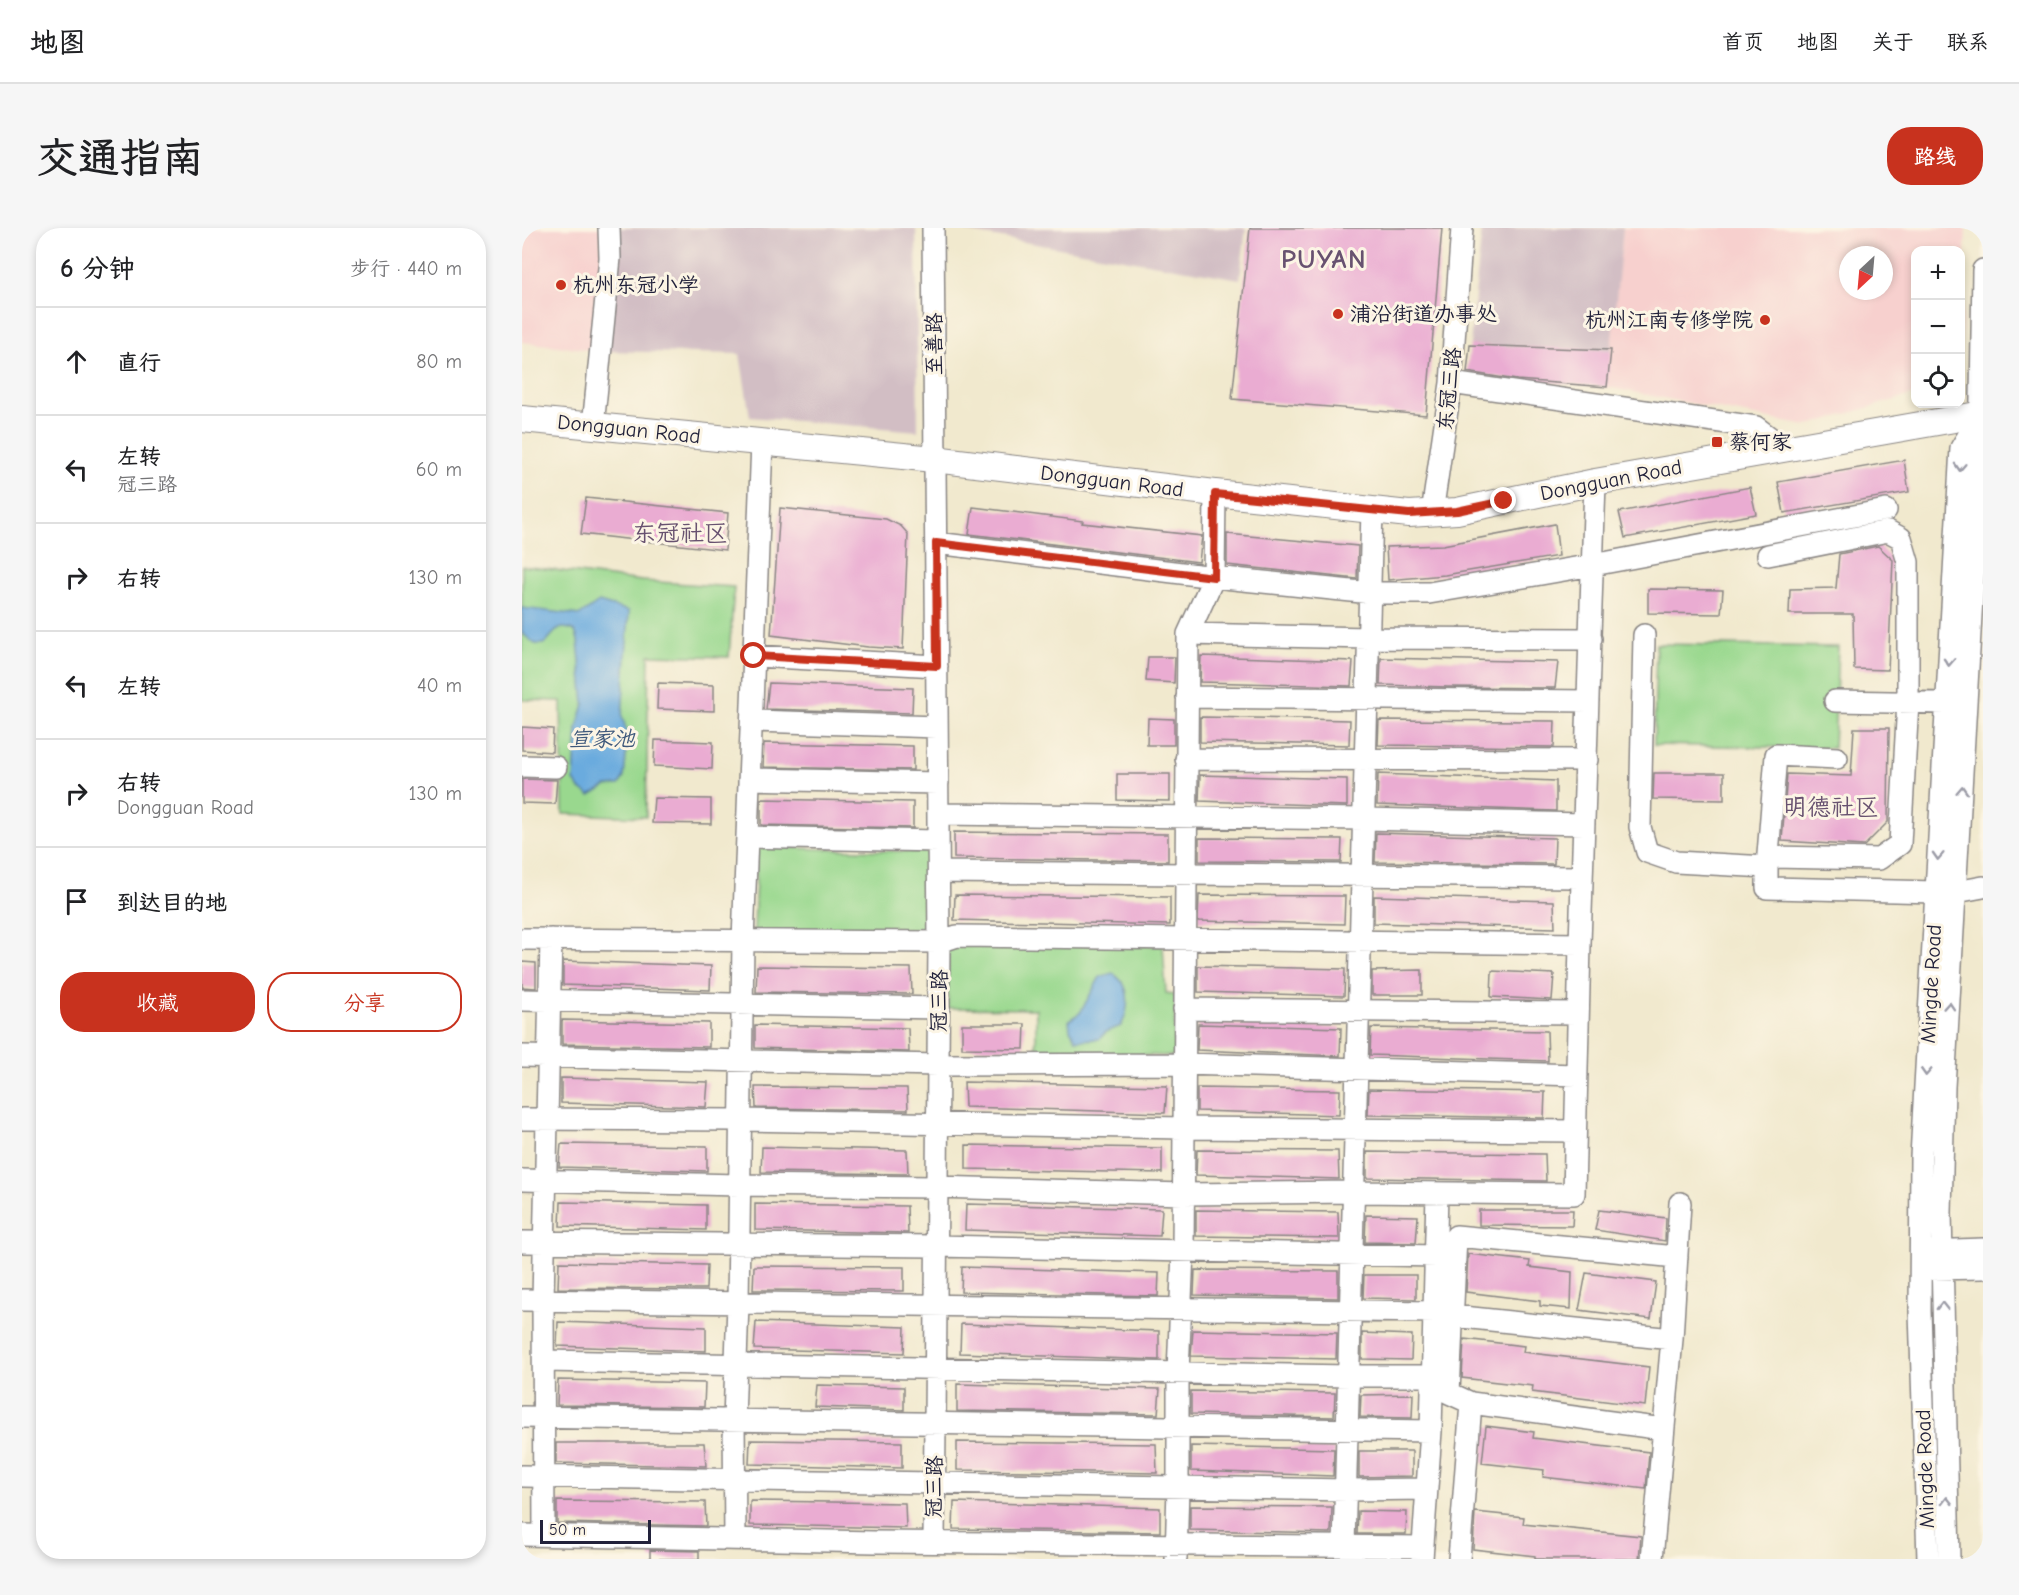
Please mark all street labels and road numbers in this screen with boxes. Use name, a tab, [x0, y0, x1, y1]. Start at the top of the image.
street label: 至善路	[922, 313, 946, 376]
street label: 东冠三路	[1433, 346, 1465, 432]
street label: Dongguan Road	[556, 410, 702, 448]
street label: Dongguan Road	[1538, 455, 1684, 505]
street label: Dongguan Road	[1039, 460, 1185, 502]
street label: Mingde Road	[1916, 924, 1946, 1044]
street label: 冠三路	[926, 969, 952, 1033]
street label: Mingde Road	[1911, 1409, 1939, 1529]
street label: 冠三路	[921, 1455, 947, 1519]

